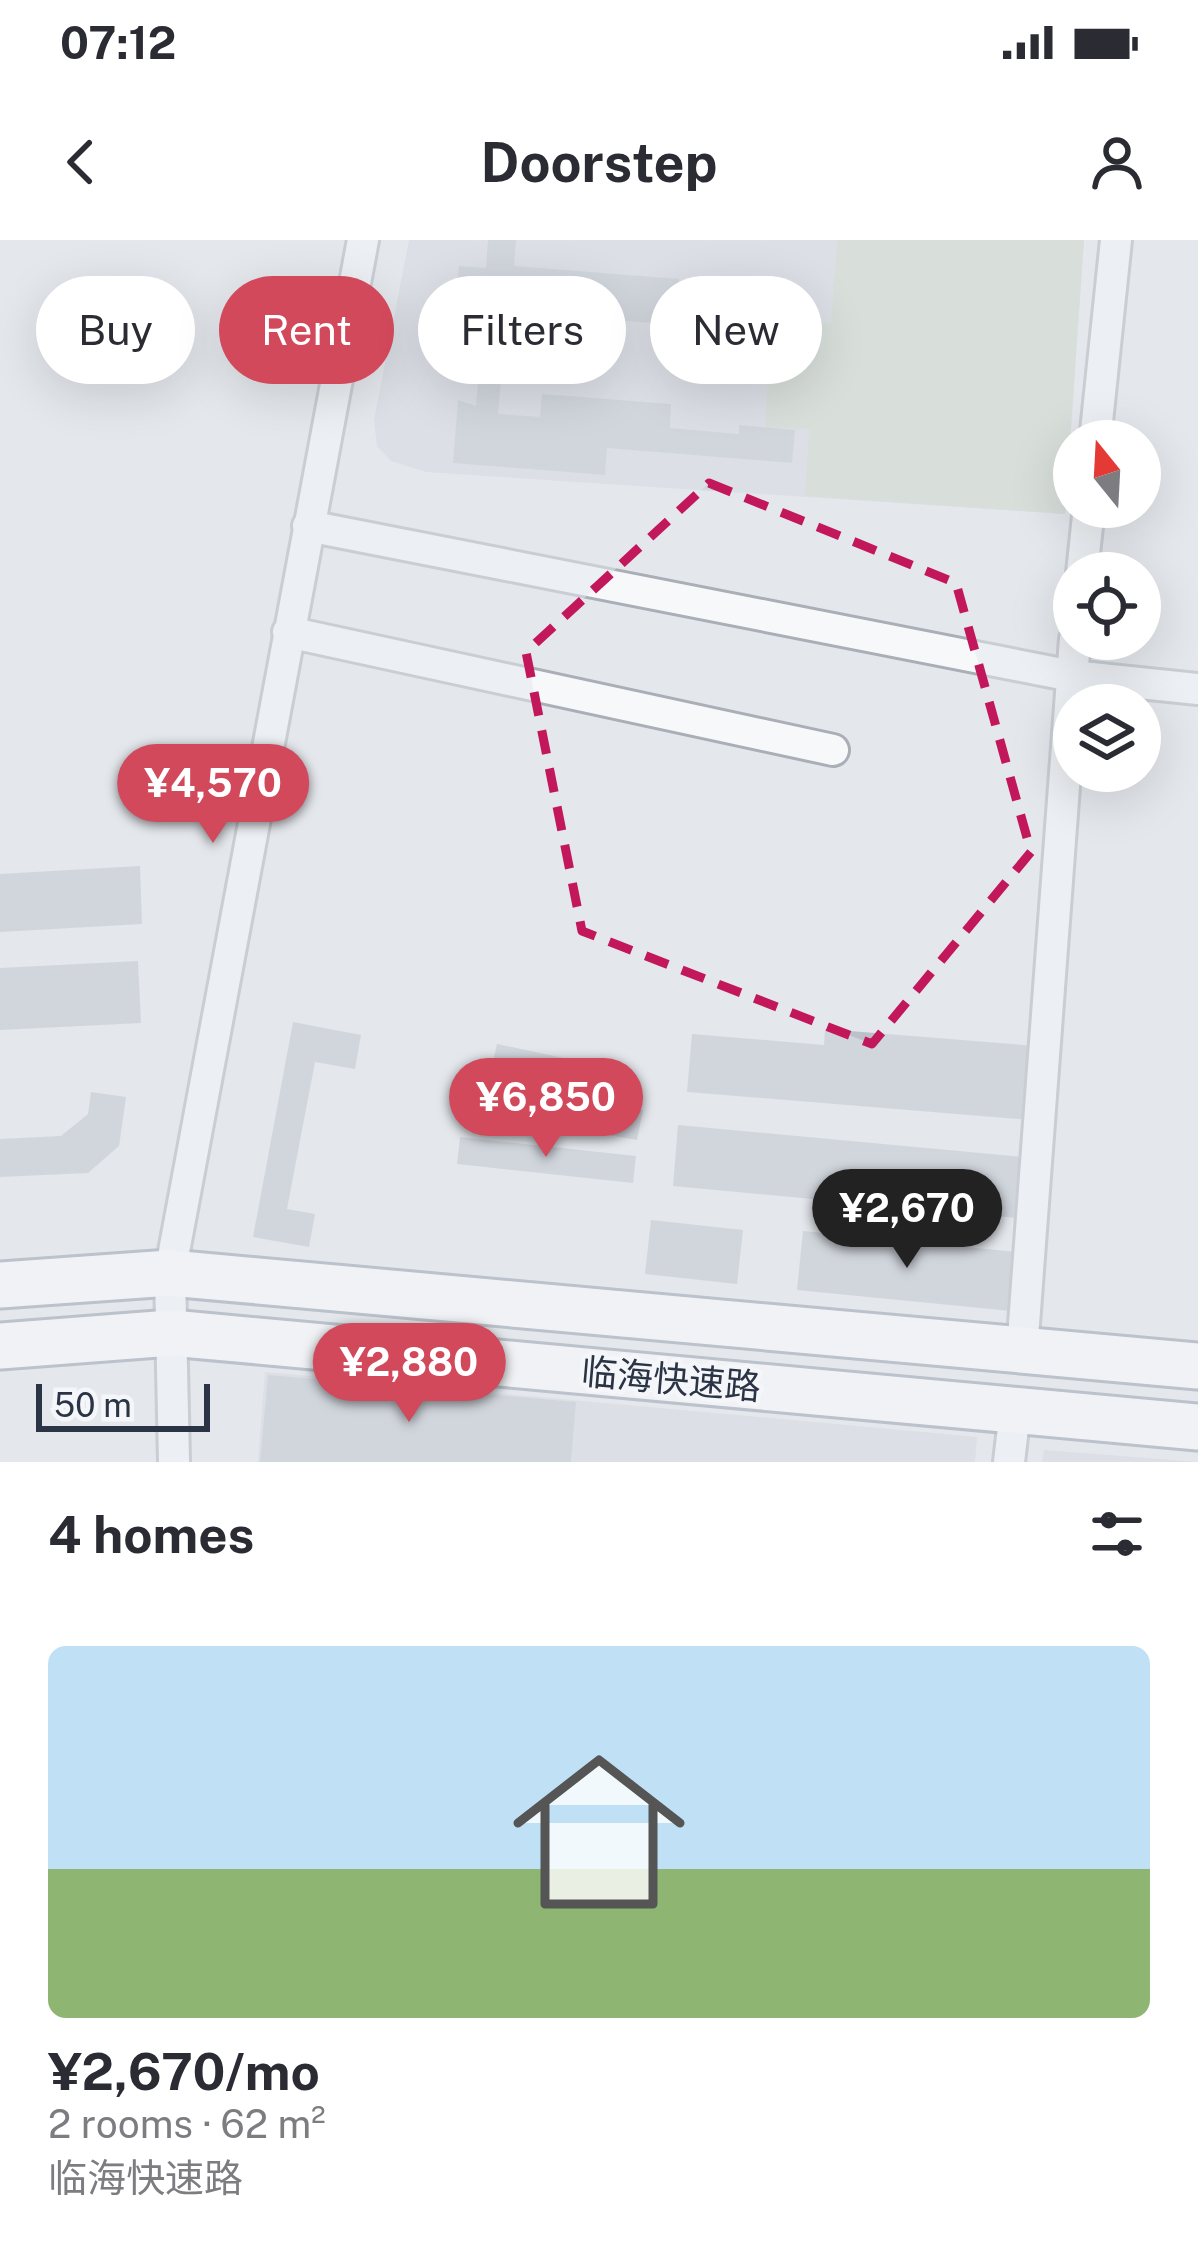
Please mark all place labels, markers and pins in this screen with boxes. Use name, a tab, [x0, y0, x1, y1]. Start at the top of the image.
pin: ¥4,570	[115, 744, 311, 846]
pin: ¥6,850	[448, 1058, 644, 1160]
pin: ¥2,670	[809, 1169, 1005, 1271]
pin: ¥2,880	[311, 1323, 507, 1425]

